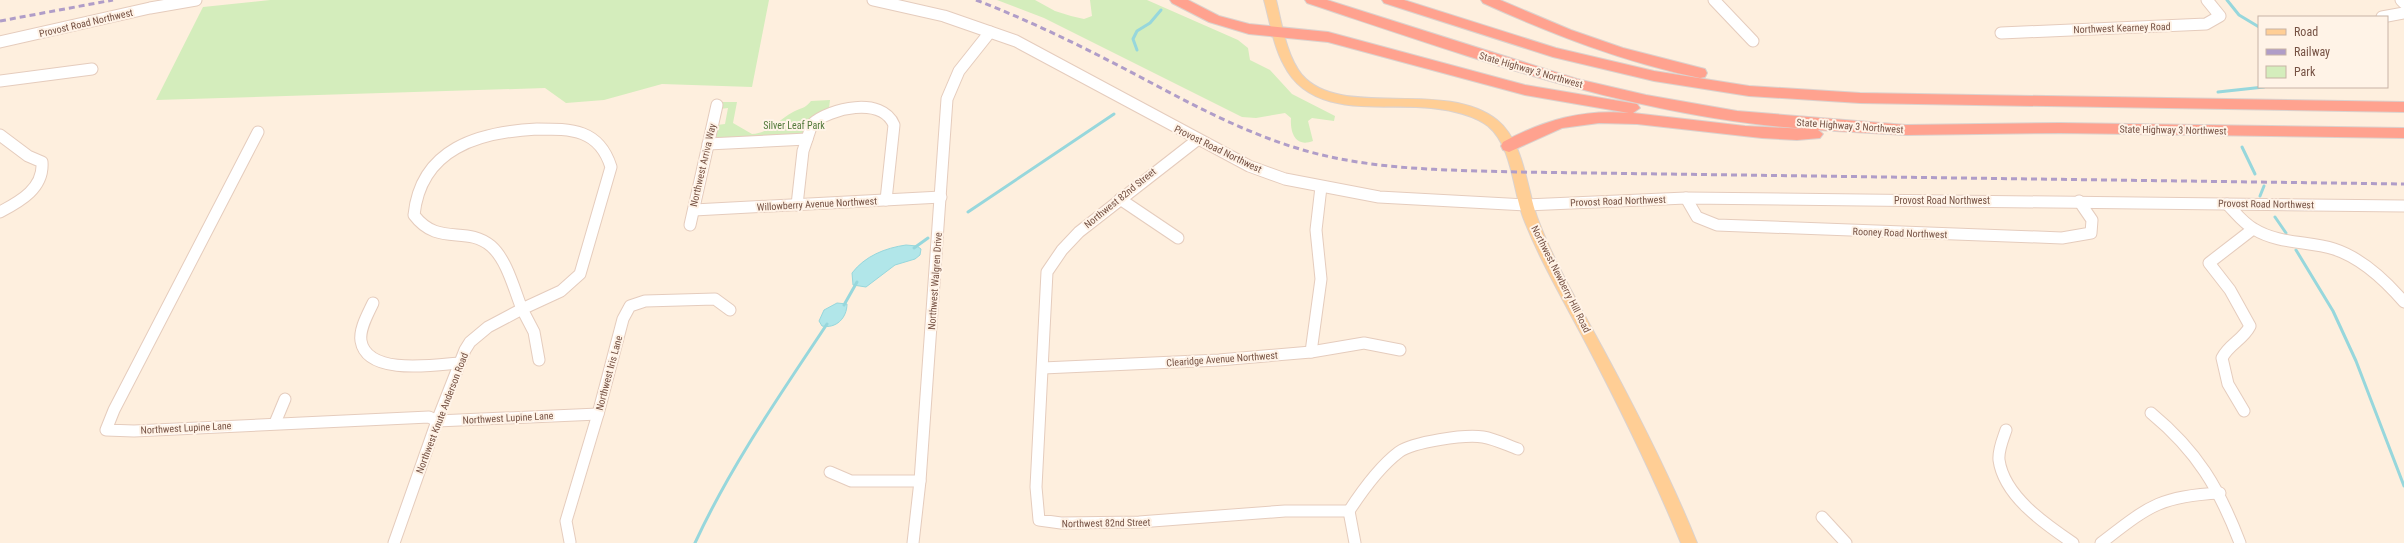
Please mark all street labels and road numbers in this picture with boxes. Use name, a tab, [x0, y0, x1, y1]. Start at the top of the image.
street label: Provost Road Northwest	[38, 7, 134, 39]
street label: Northwest Kearney Road	[2073, 21, 2171, 35]
street label: State Highway 3 Northwest	[1478, 50, 1584, 90]
street label: State Highway 3 Northwest	[1796, 117, 1904, 135]
street label: Northwest Arriva Way	[688, 122, 718, 208]
street label: Provost Road Northwest	[1173, 123, 1264, 175]
street label: State Highway 3 Northwest	[2119, 124, 2227, 136]
street label: Northwest 82nd Street	[1082, 166, 1158, 230]
street label: Provost Road Northwest	[1570, 194, 1666, 208]
street label: Willowberry Avenue Northwest	[757, 195, 877, 213]
street label: Provost Road Northwest	[1894, 195, 1990, 206]
street label: Provost Road Northwest	[2218, 198, 2314, 210]
street label: Northwest Newberry Hill Road	[1529, 224, 1593, 334]
street label: Rooney Road Northwest	[1853, 226, 1948, 240]
street label: Northwest Walgren Drive	[926, 232, 944, 330]
street label: Northwest Iris Lane	[594, 334, 624, 412]
street label: Clearidge Avenue Northwest	[1166, 350, 1278, 368]
street label: Northwest Knute Anderson Road	[414, 351, 470, 475]
street label: Northwest Lupine Lane	[462, 410, 554, 426]
street label: Northwest Lupine Lane	[140, 420, 232, 436]
street label: Northwest 82nd Street	[1062, 517, 1150, 529]

